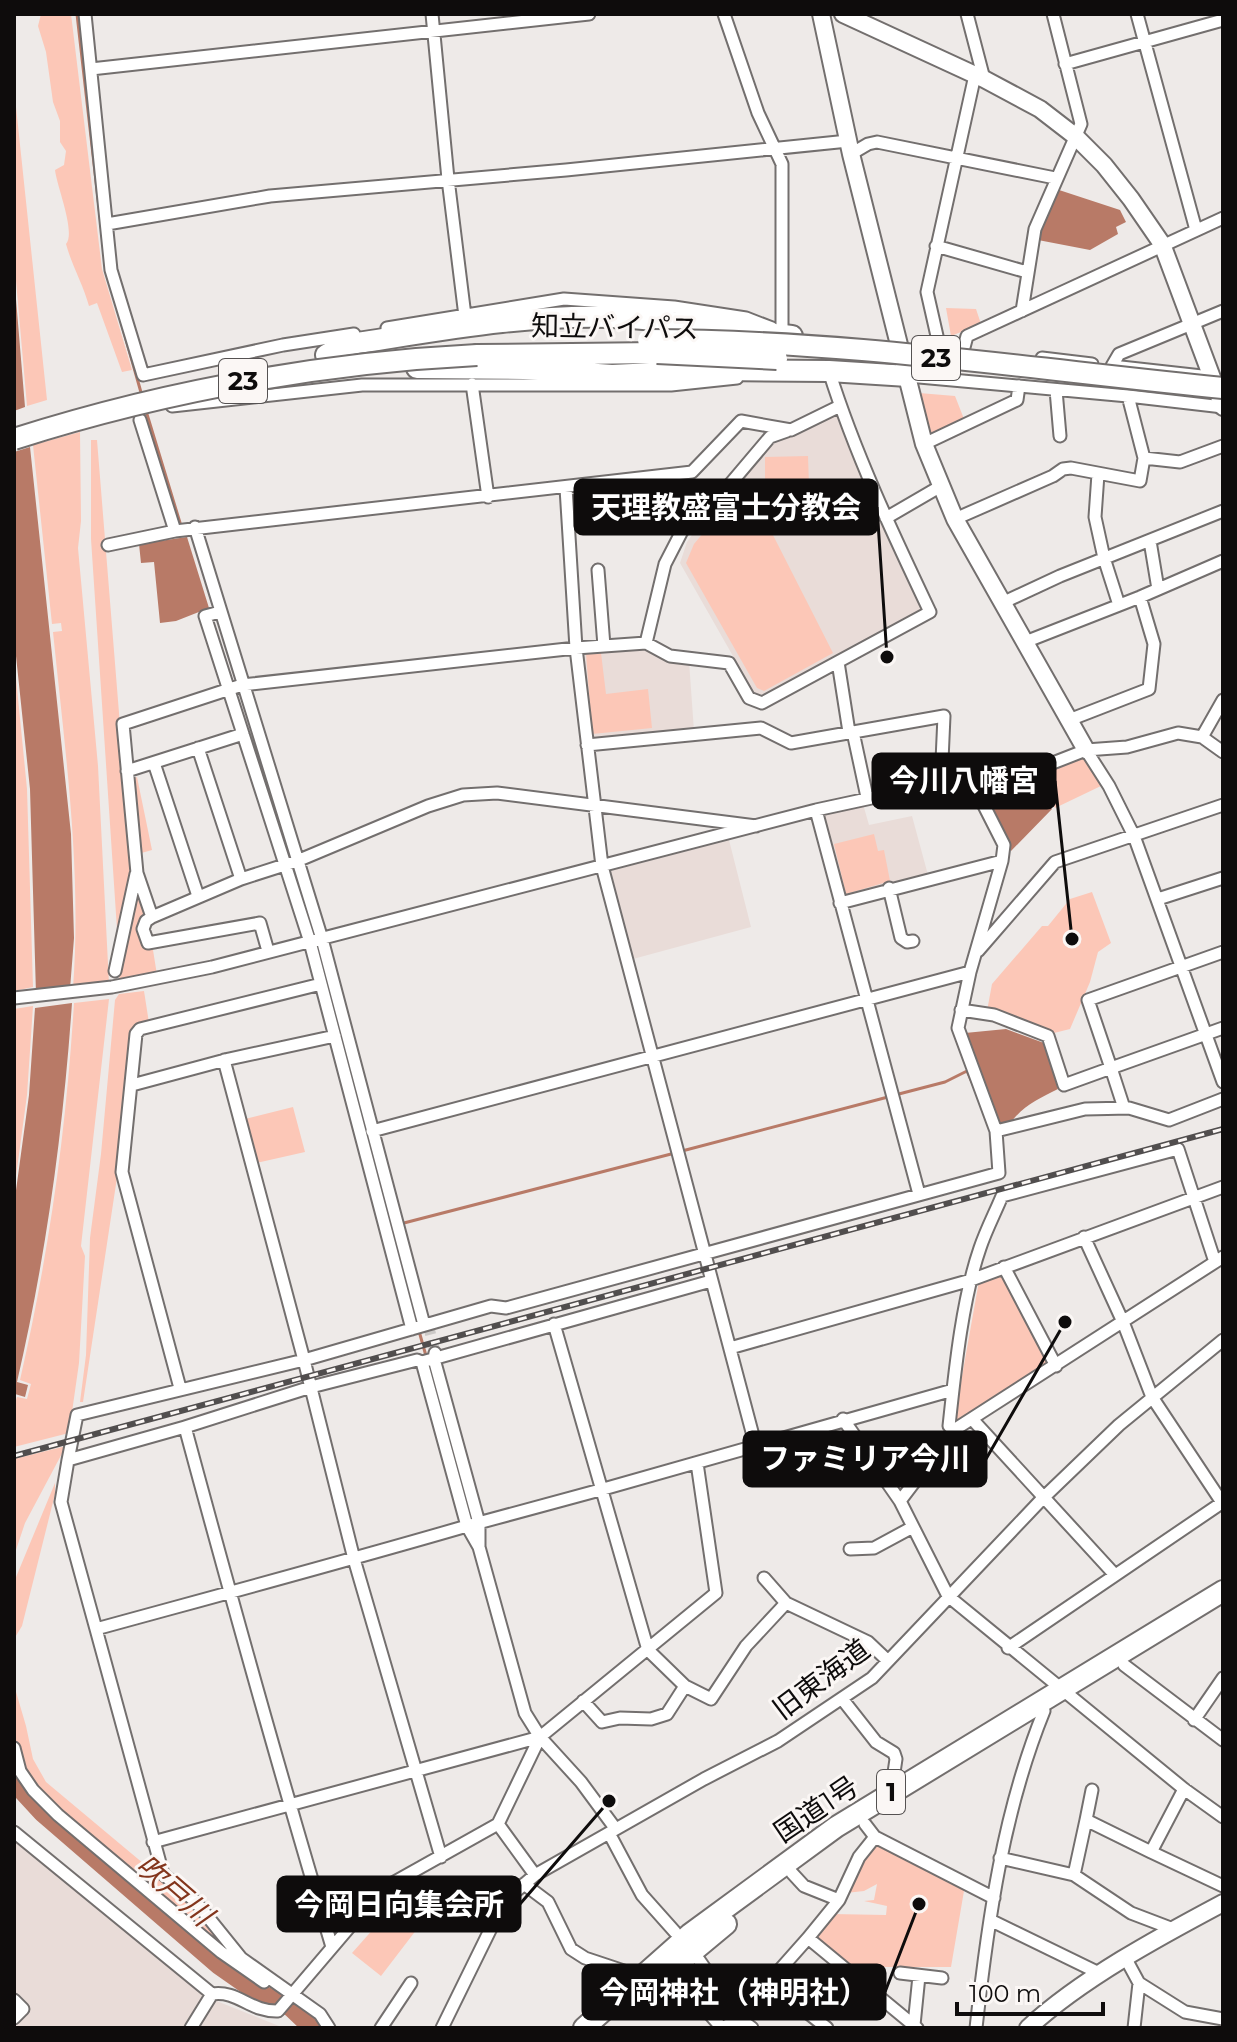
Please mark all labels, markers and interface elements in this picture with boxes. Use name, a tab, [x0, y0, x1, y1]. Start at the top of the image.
street label: 知立バイパス	[531, 309, 699, 345]
road number: 23	[912, 336, 960, 380]
road number: 23	[219, 359, 267, 403]
callout: 天理教盛富士分教会	[575, 480, 877, 534]
text: 天理教盛富士分教会	[591, 489, 861, 526]
callout: 今川八幡宮	[873, 754, 1055, 808]
text: 今川八幡宮	[889, 762, 1039, 799]
callout: ファミリア今川	[744, 1432, 986, 1486]
text: ファミリア今川	[760, 1440, 970, 1477]
street label: 旧東海道	[766, 1632, 876, 1726]
street label: 国道1号	[767, 1769, 865, 1849]
road number: 1	[877, 1770, 905, 1814]
water label: 吹戸川	[128, 1847, 222, 1935]
callout: 今岡日向集会所	[278, 1877, 520, 1931]
text: 今岡日向集会所	[294, 1886, 504, 1923]
callout: 今岡神社（神明社）	[583, 1965, 885, 2019]
scale bar	[957, 1966, 1103, 2016]
text: 今岡神社（神明社）	[599, 1974, 869, 2011]
text: 100 m	[969, 1979, 1041, 2008]

